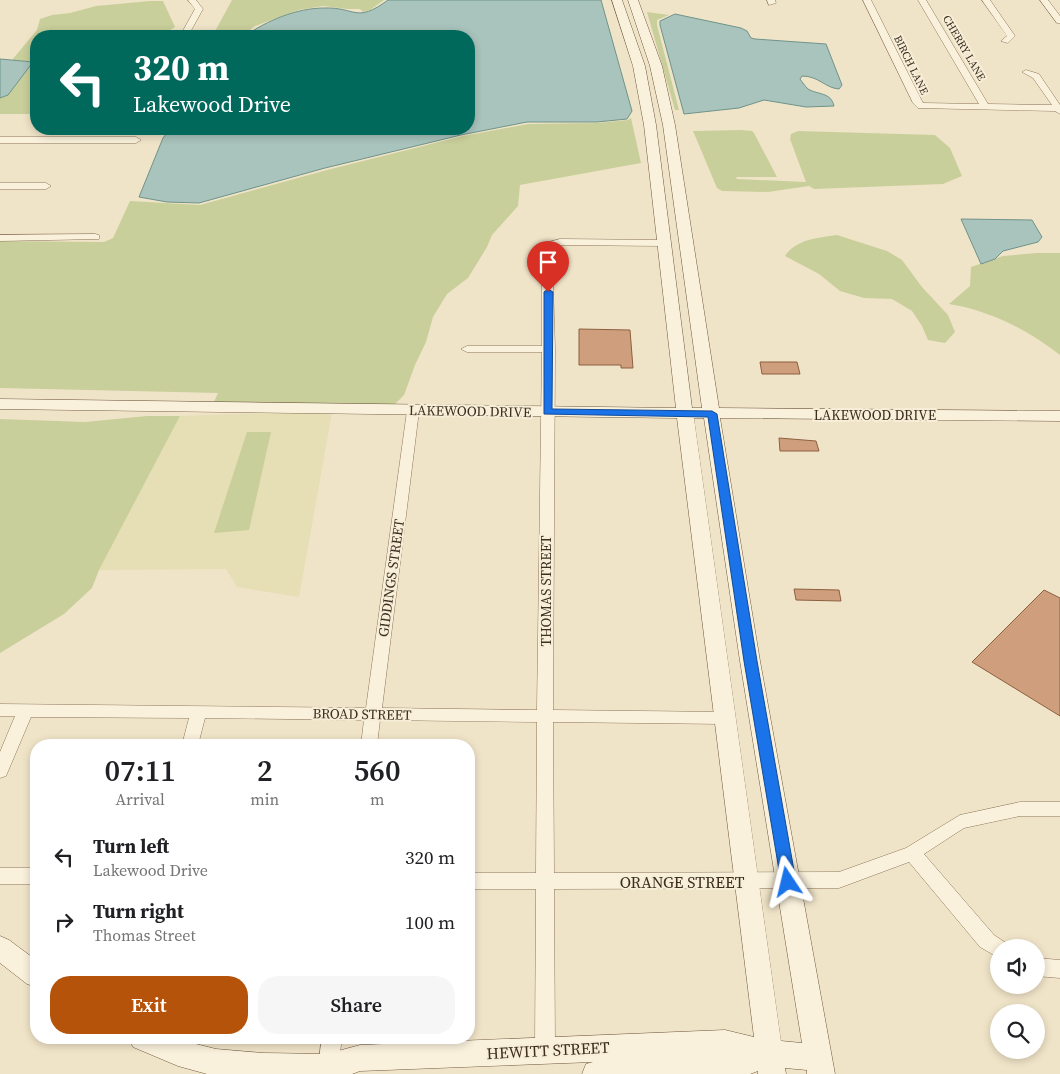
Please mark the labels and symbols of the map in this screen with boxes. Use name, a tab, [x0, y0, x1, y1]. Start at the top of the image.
street label: CHERRY LANE	[939, 12, 989, 84]
street label: BIRCH LANE	[890, 33, 932, 97]
pin	[527, 241, 569, 292]
street label: LAKEWOOD DRIVE	[409, 400, 531, 422]
street label: LAKEWOOD DRIVE	[814, 405, 936, 425]
street label: GIDDINGS STREET	[373, 517, 409, 638]
street label: THOMAS STREET	[536, 535, 556, 647]
street label: BROAD STREET	[312, 703, 412, 725]
position arrow	[761, 855, 813, 907]
street label: ORANGE STREET	[620, 871, 745, 893]
street label: HEWITT STREET	[486, 1036, 610, 1064]

